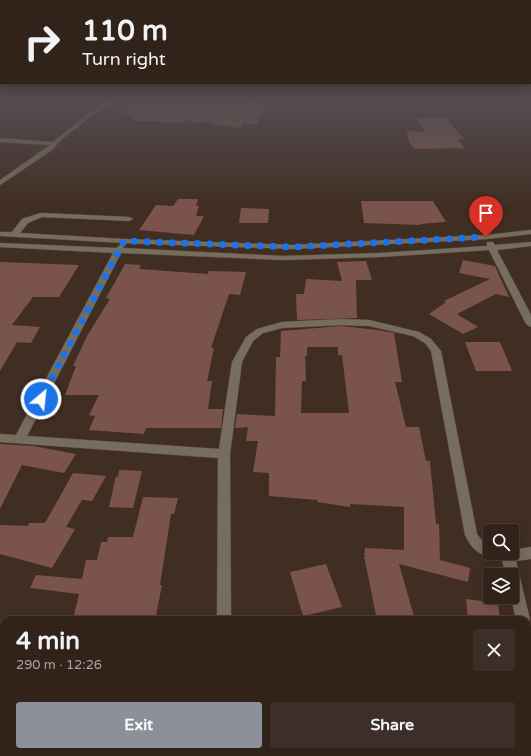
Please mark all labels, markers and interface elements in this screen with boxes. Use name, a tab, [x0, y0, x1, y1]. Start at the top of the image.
text: 110 m	[82, 14, 168, 48]
icon: right	[16, 16, 68, 68]
text: Turn right	[82, 48, 166, 70]
pin	[469, 196, 503, 237]
icon: arrive	[475, 202, 497, 224]
position arrow	[20, 378, 62, 420]
map controls	[483, 524, 519, 604]
button: search	[483, 524, 519, 560]
button: layers	[483, 568, 519, 604]
text: 4 min	[16, 627, 80, 656]
button: close	[473, 629, 515, 671]
text: 290 m · 12:26	[16, 657, 102, 673]
button: Exit	[16, 702, 262, 748]
button: Share	[270, 702, 515, 748]

